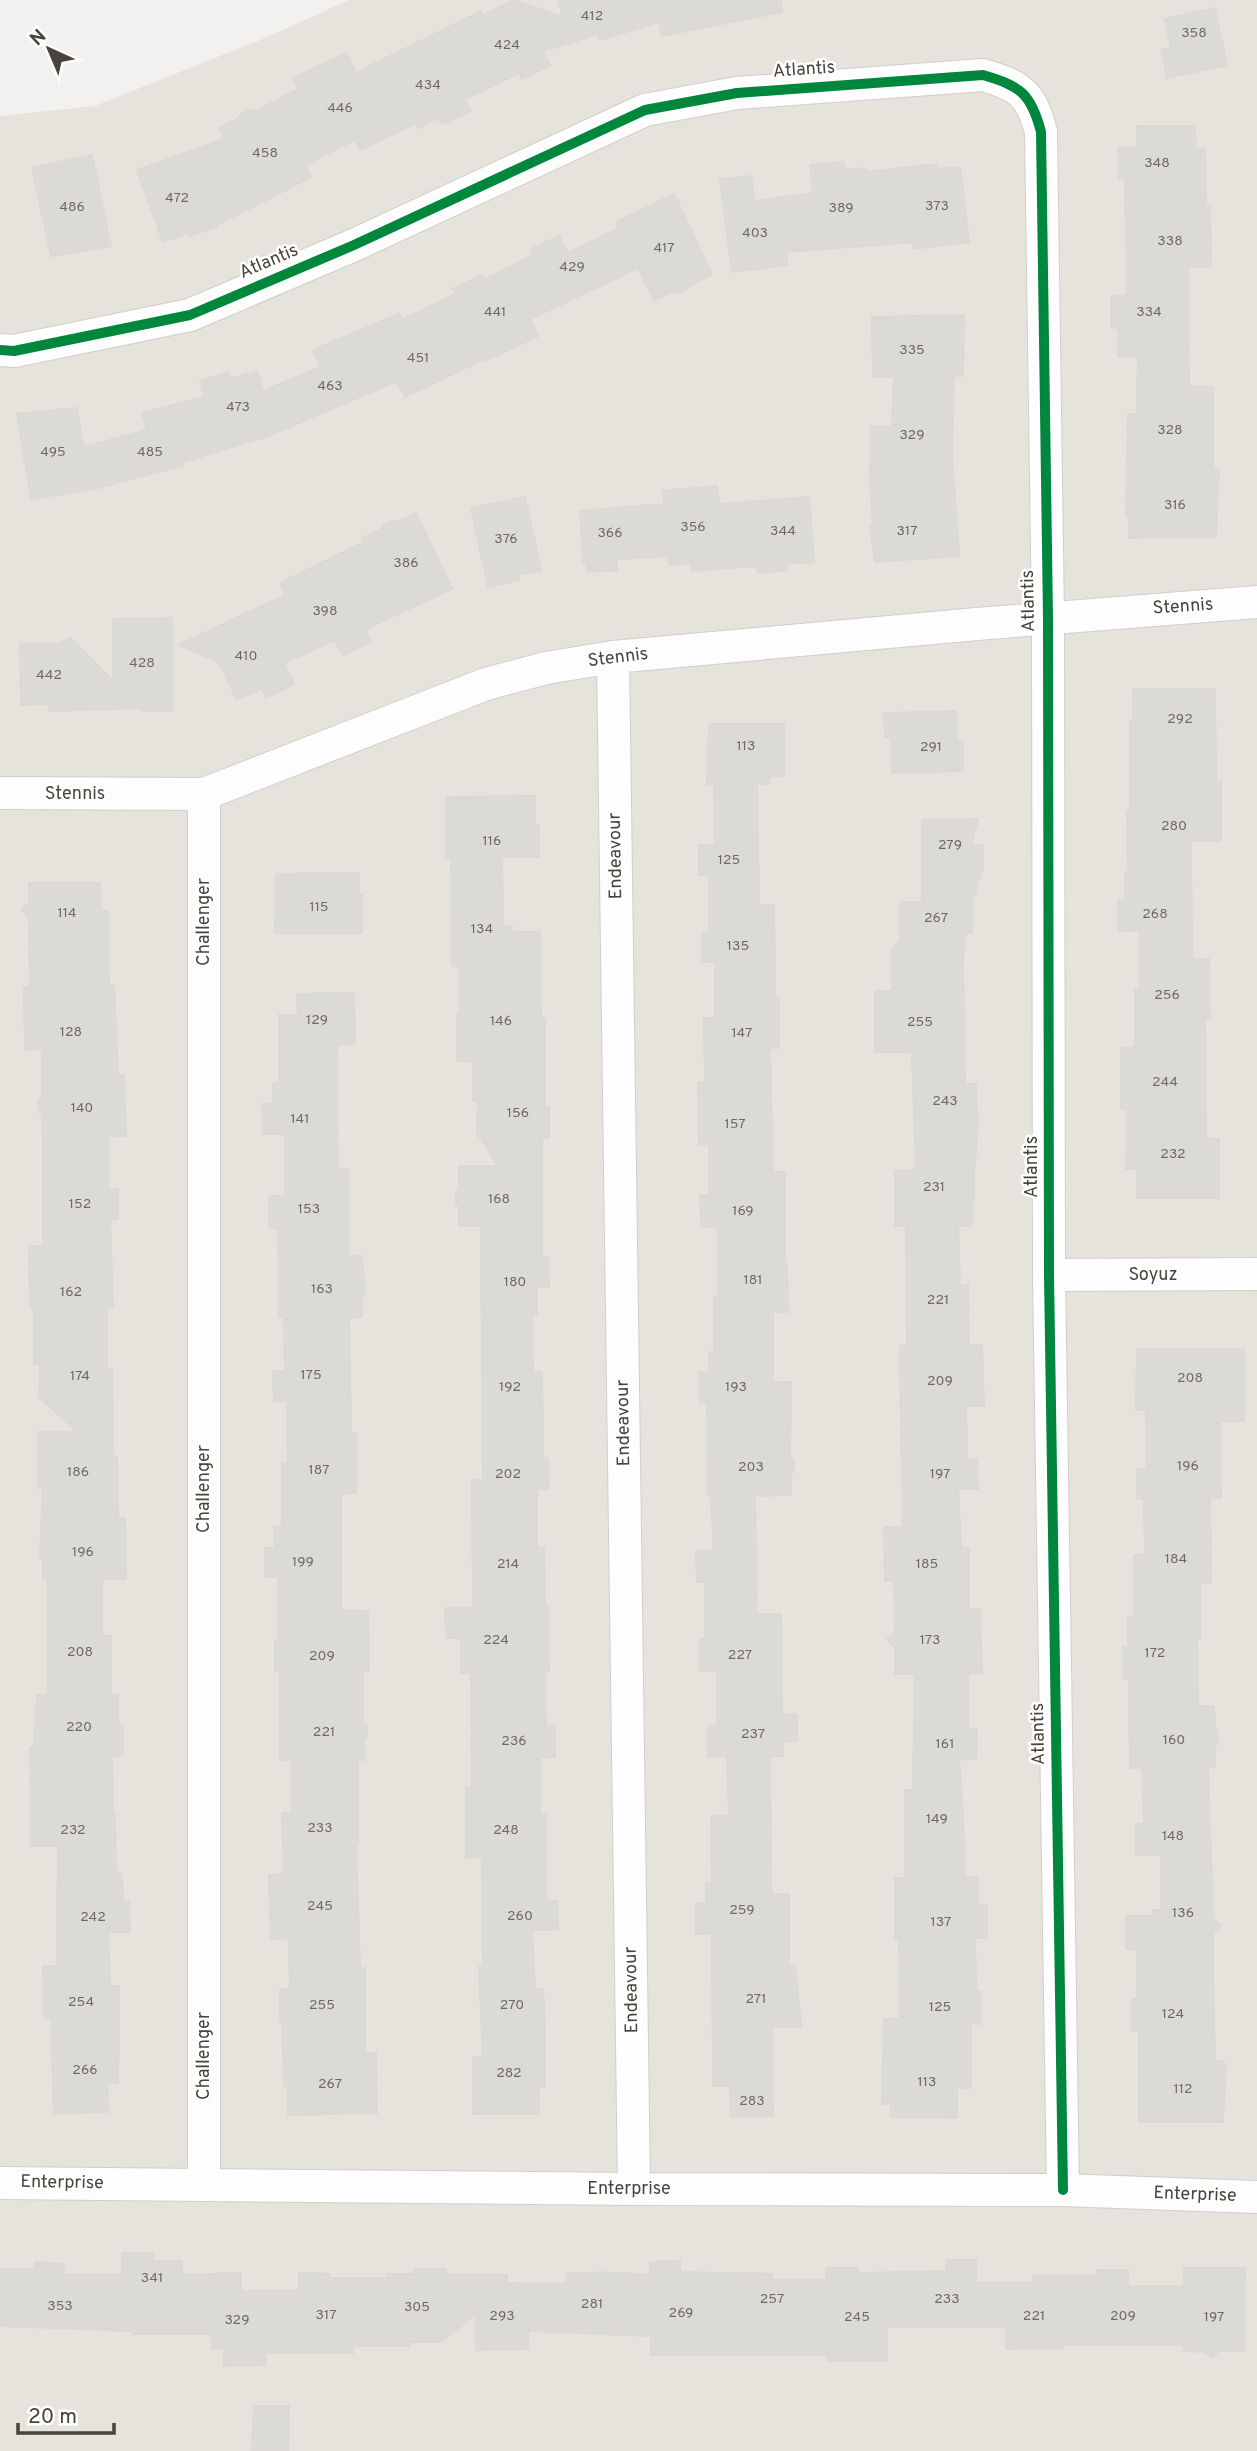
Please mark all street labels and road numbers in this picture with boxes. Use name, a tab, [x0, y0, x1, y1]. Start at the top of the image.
street label: Atlantis	[772, 56, 836, 84]
street label: Atlantis	[236, 239, 302, 285]
street label: Atlantis	[1017, 570, 1041, 632]
street label: Stennis	[1152, 593, 1214, 621]
street label: Stennis	[587, 643, 649, 673]
street label: Stennis	[45, 783, 105, 806]
street label: Endeavour	[604, 812, 628, 900]
street label: Challenger	[193, 878, 216, 966]
street label: Atlantis	[1021, 1136, 1044, 1198]
street label: Soyuz	[1128, 1264, 1178, 1287]
street label: Endeavour	[612, 1379, 636, 1467]
street label: Challenger	[193, 1445, 216, 1533]
street label: Atlantis	[1027, 1703, 1051, 1765]
street label: Endeavour	[620, 1946, 644, 2034]
street label: Challenger	[193, 2012, 216, 2100]
street label: Enterprise	[20, 2171, 104, 2195]
street label: Enterprise	[587, 2178, 671, 2201]
street label: Enterprise	[1153, 2182, 1237, 2208]

